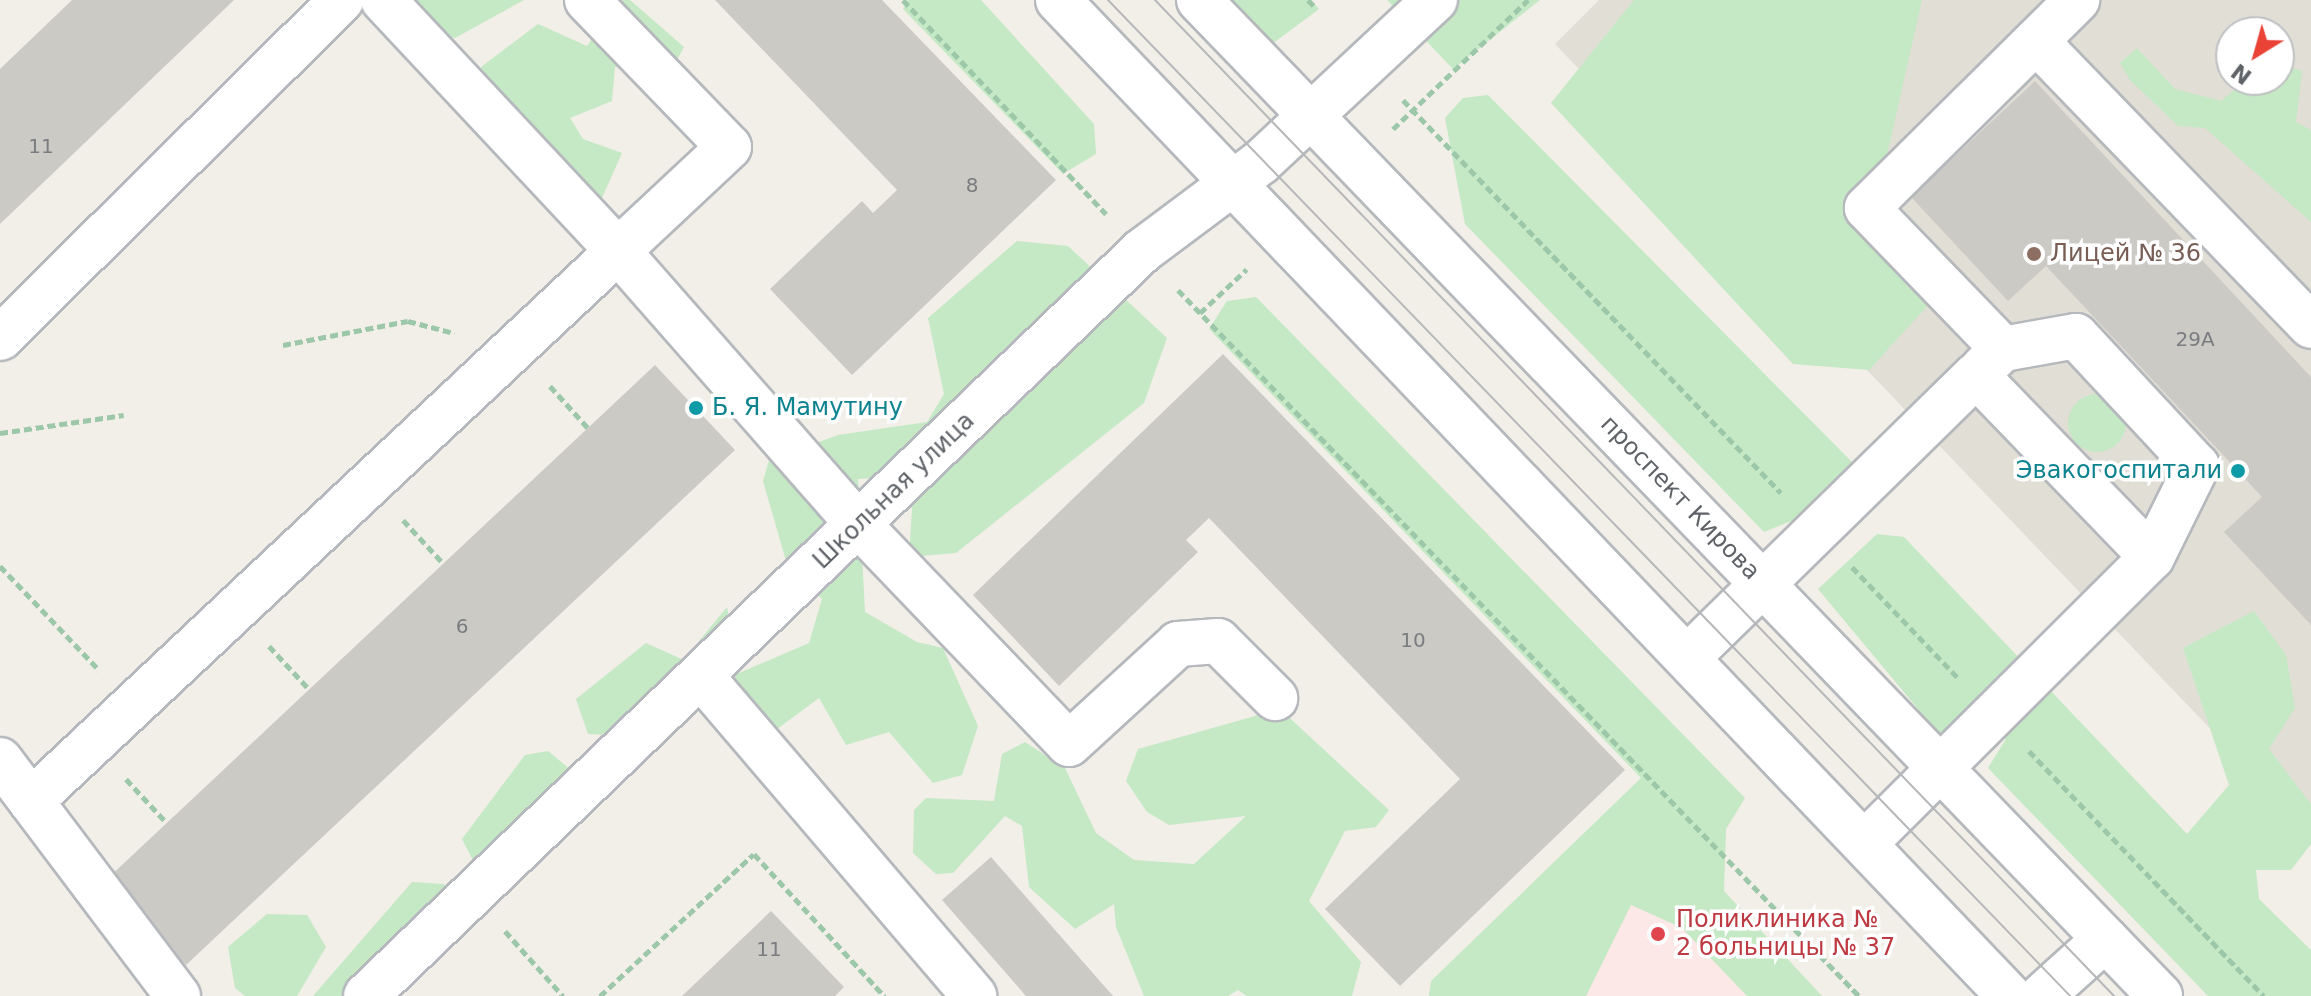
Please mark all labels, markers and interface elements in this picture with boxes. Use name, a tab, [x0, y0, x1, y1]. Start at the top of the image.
north arrow	[2215, 16, 2295, 96]
text: N	[2227, 58, 2256, 90]
house number: 11	[28, 134, 54, 158]
house number: 8	[966, 173, 978, 197]
place label: Лицей № 36	[2050, 240, 2201, 268]
marker: Лицей № 36	[2025, 245, 2043, 263]
house number: 29А	[2175, 327, 2215, 351]
place label: Б. Я. Мамутину	[712, 394, 903, 422]
marker: Б. Я. Мамутину	[687, 399, 705, 417]
street label: Школьная улица	[807, 407, 981, 575]
street label: проспект Кирова	[1594, 410, 1766, 586]
place label: Эвакогоспитали	[2016, 457, 2222, 485]
marker: Эвакогоспитали	[2229, 462, 2247, 480]
house number: 6	[456, 614, 468, 638]
house number: 10	[1400, 628, 1426, 652]
place label: Поликлиника № 2 больницы № 37	[1676, 906, 1895, 962]
marker: Поликлиника № 2 больницы № 37	[1647, 923, 1669, 945]
house number: 11	[756, 937, 782, 961]

